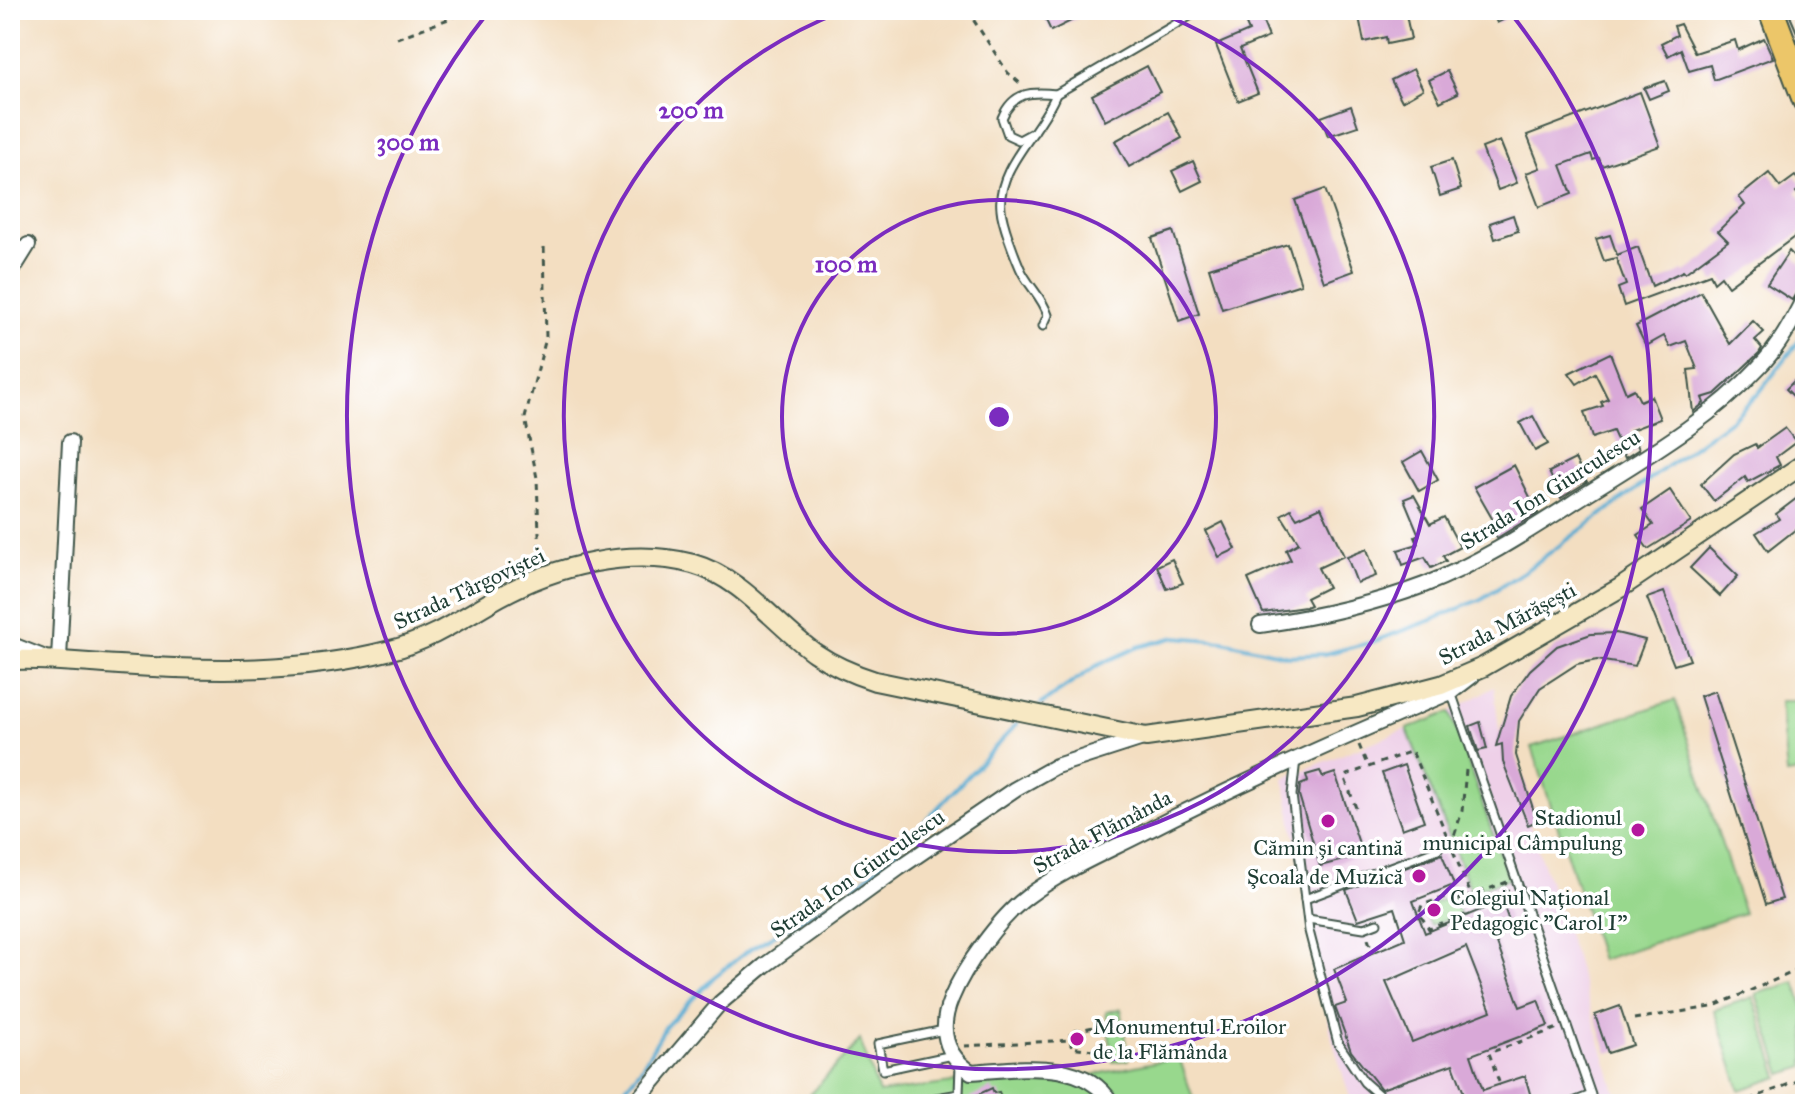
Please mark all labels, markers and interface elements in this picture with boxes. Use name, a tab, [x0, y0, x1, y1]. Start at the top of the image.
text: 200 m	[658, 95, 724, 125]
text: 300 m	[377, 127, 440, 157]
text: 100 m	[815, 249, 878, 279]
centre of rings	[985, 403, 1013, 431]
street label: Strada Ion Giurculescu	[1455, 423, 1645, 556]
street label: Strada Târgoviștei	[389, 542, 549, 635]
street label: Strada Mărășești	[1434, 576, 1581, 671]
street label: Strada Flămânda	[1028, 783, 1177, 879]
street label: Strada Ion Giurculescu	[765, 803, 950, 944]
place label: Stadionul municipal Câmpulung	[1423, 804, 1623, 856]
marker: Cămin și cantină	[1319, 812, 1337, 830]
marker: Stadionul municipal Câmpulung	[1629, 821, 1647, 839]
place label: Cămin și cantină	[1253, 834, 1404, 861]
place label: Şcoala de Muzică	[1247, 863, 1404, 890]
marker: Şcoala de Muzică	[1410, 867, 1428, 885]
place label: Colegiul Național Pedagogic ”Carol I”	[1450, 884, 1628, 936]
marker: Colegiul Național Pedagogic ”Carol I”	[1425, 901, 1443, 919]
place label: Monumentul Eroilor de la Flămânda	[1093, 1013, 1287, 1065]
marker: Monumentul Eroilor de la Flămânda	[1068, 1030, 1086, 1048]

